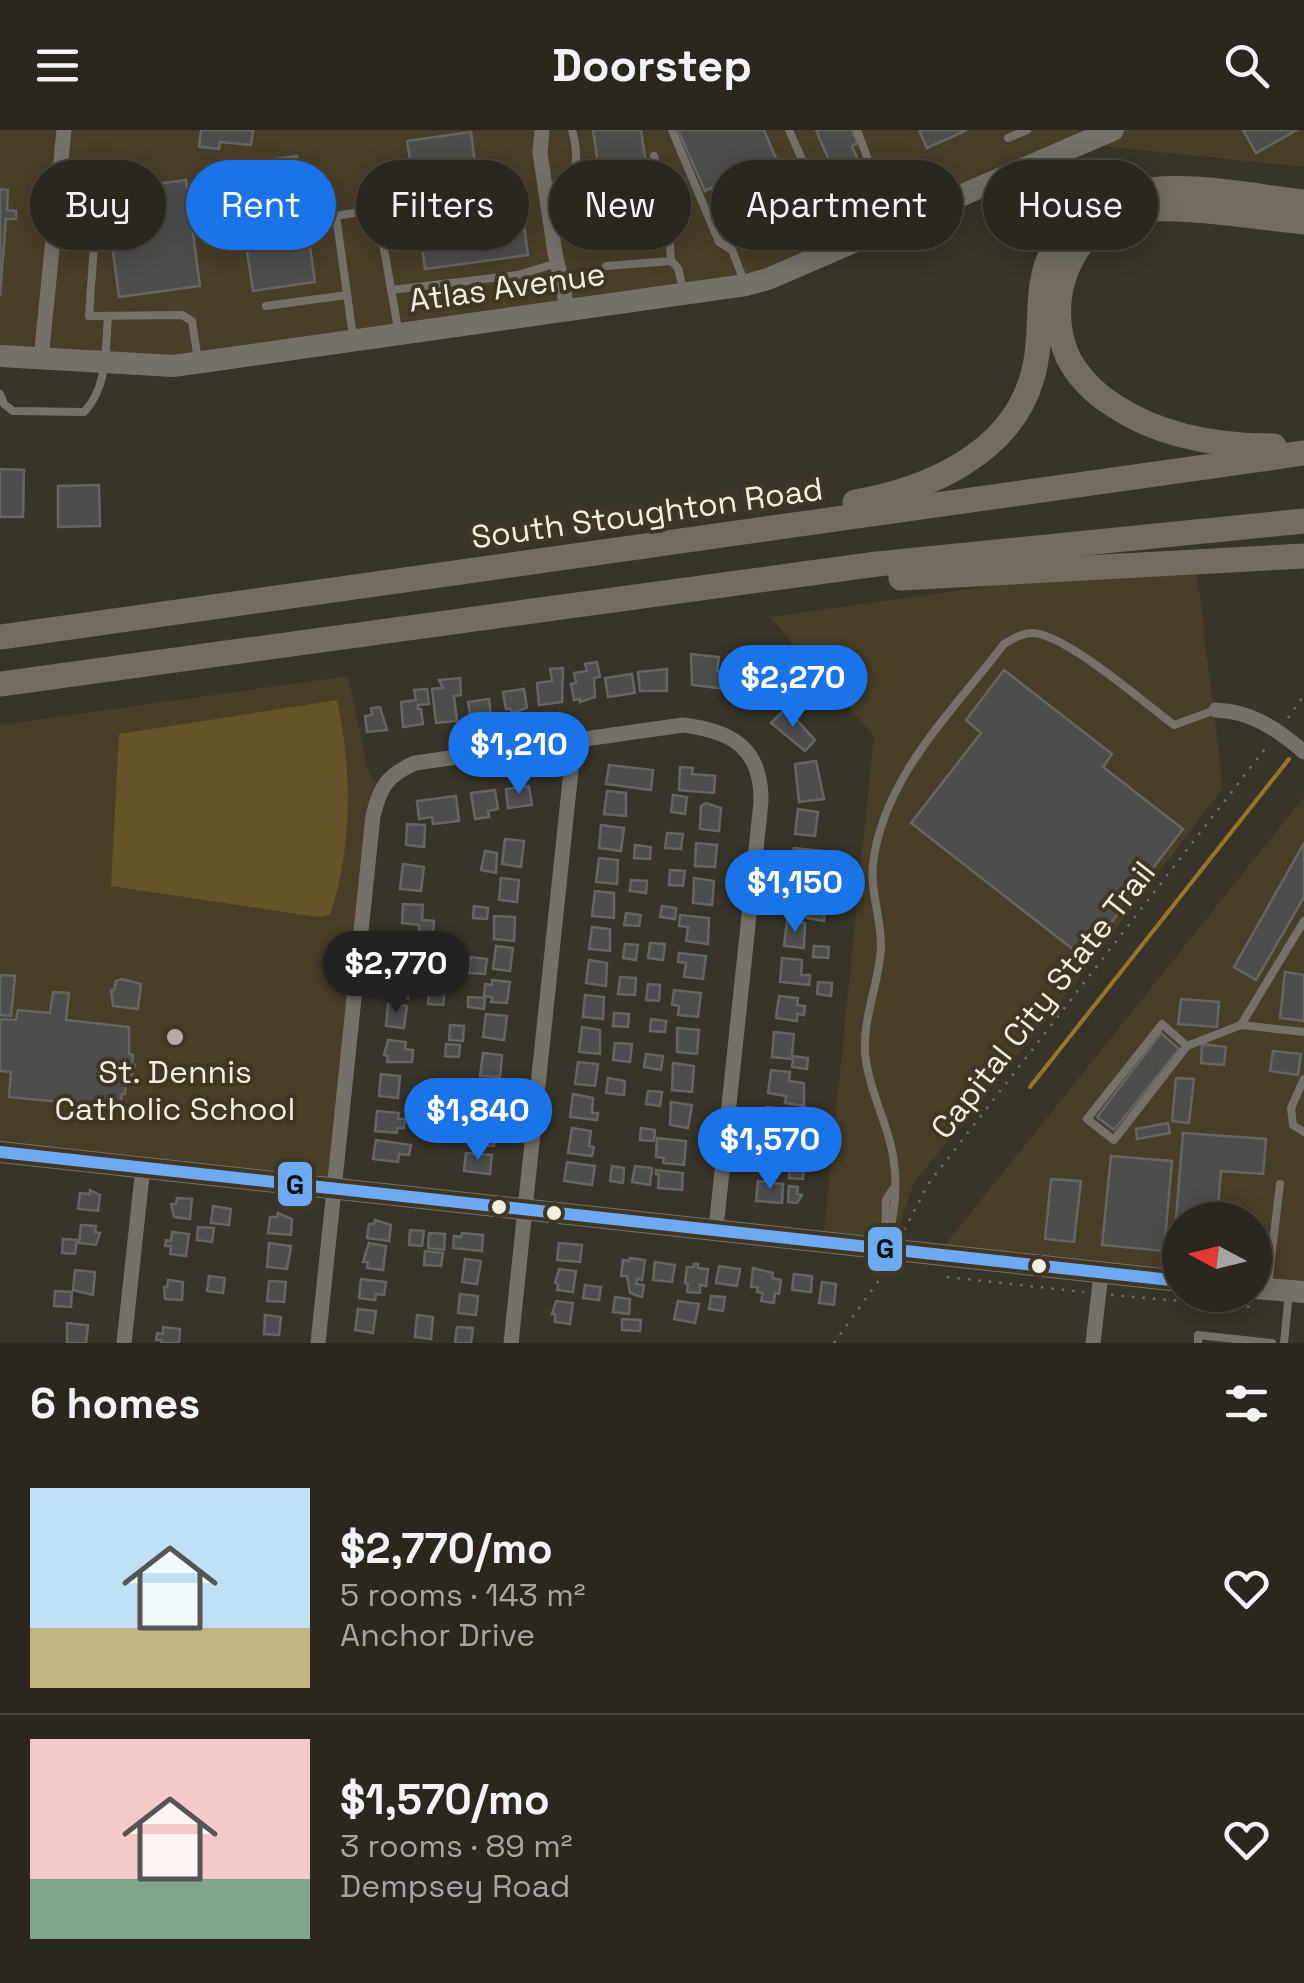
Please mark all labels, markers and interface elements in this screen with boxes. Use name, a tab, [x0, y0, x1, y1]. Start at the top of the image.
text: Doorstep	[552, 37, 752, 94]
icon: menu	[30, 38, 85, 93]
icon: search	[1219, 38, 1274, 93]
chip: Buy	[30, 160, 166, 250]
chip: Rent	[186, 160, 336, 250]
chip: Filters	[356, 160, 529, 250]
chip: New	[549, 160, 691, 250]
chip: Apartment	[711, 160, 963, 250]
chip: House	[983, 160, 1158, 250]
street label: Atlas Avenue	[406, 253, 608, 321]
street label: South Stoughton Road	[469, 469, 825, 557]
pin: $2,270	[712, 645, 874, 730]
text: $2,270	[741, 657, 845, 697]
pin: $1,210	[438, 712, 600, 797]
text: $1,210	[470, 724, 568, 764]
pin: $1,150	[714, 850, 876, 935]
street label: Capital City State Trail	[922, 853, 1164, 1147]
text: $1,150	[747, 862, 843, 902]
pin: $2,770	[315, 931, 477, 1016]
text: $2,770	[345, 943, 447, 983]
marker: St. Dennis Catholic School	[164, 1026, 186, 1048]
place label: St. Dennis Catholic School	[55, 1052, 295, 1129]
pin: $1,840	[397, 1078, 559, 1163]
text: $1,840	[426, 1090, 530, 1130]
pin: $1,570	[689, 1107, 851, 1192]
text: $1,570	[720, 1119, 820, 1159]
line badge: G	[276, 1160, 314, 1208]
text: G	[286, 1166, 304, 1202]
unlabelled marker	[489, 1197, 509, 1217]
north arrow	[1162, 1202, 1272, 1312]
map controls	[1162, 1202, 1272, 1312]
unlabelled marker	[544, 1203, 564, 1223]
line badge: G	[866, 1225, 904, 1273]
text: G	[876, 1230, 894, 1266]
unlabelled marker	[1029, 1256, 1049, 1276]
icon: filters	[1219, 1376, 1274, 1431]
text: 6 homes	[30, 1377, 200, 1430]
text: $2,770/mo	[340, 1522, 553, 1575]
icon: home	[110, 1528, 230, 1648]
icon: heart	[1219, 1561, 1274, 1616]
text: 5 rooms · 143 m²	[340, 1575, 585, 1615]
text: Anchor Drive	[340, 1615, 535, 1655]
text: $1,570/mo	[340, 1773, 550, 1826]
icon: home	[110, 1779, 230, 1899]
icon: heart	[1219, 1812, 1274, 1867]
text: 3 rooms · 89 m²	[340, 1826, 572, 1866]
text: Dempsey Road	[340, 1866, 570, 1906]

